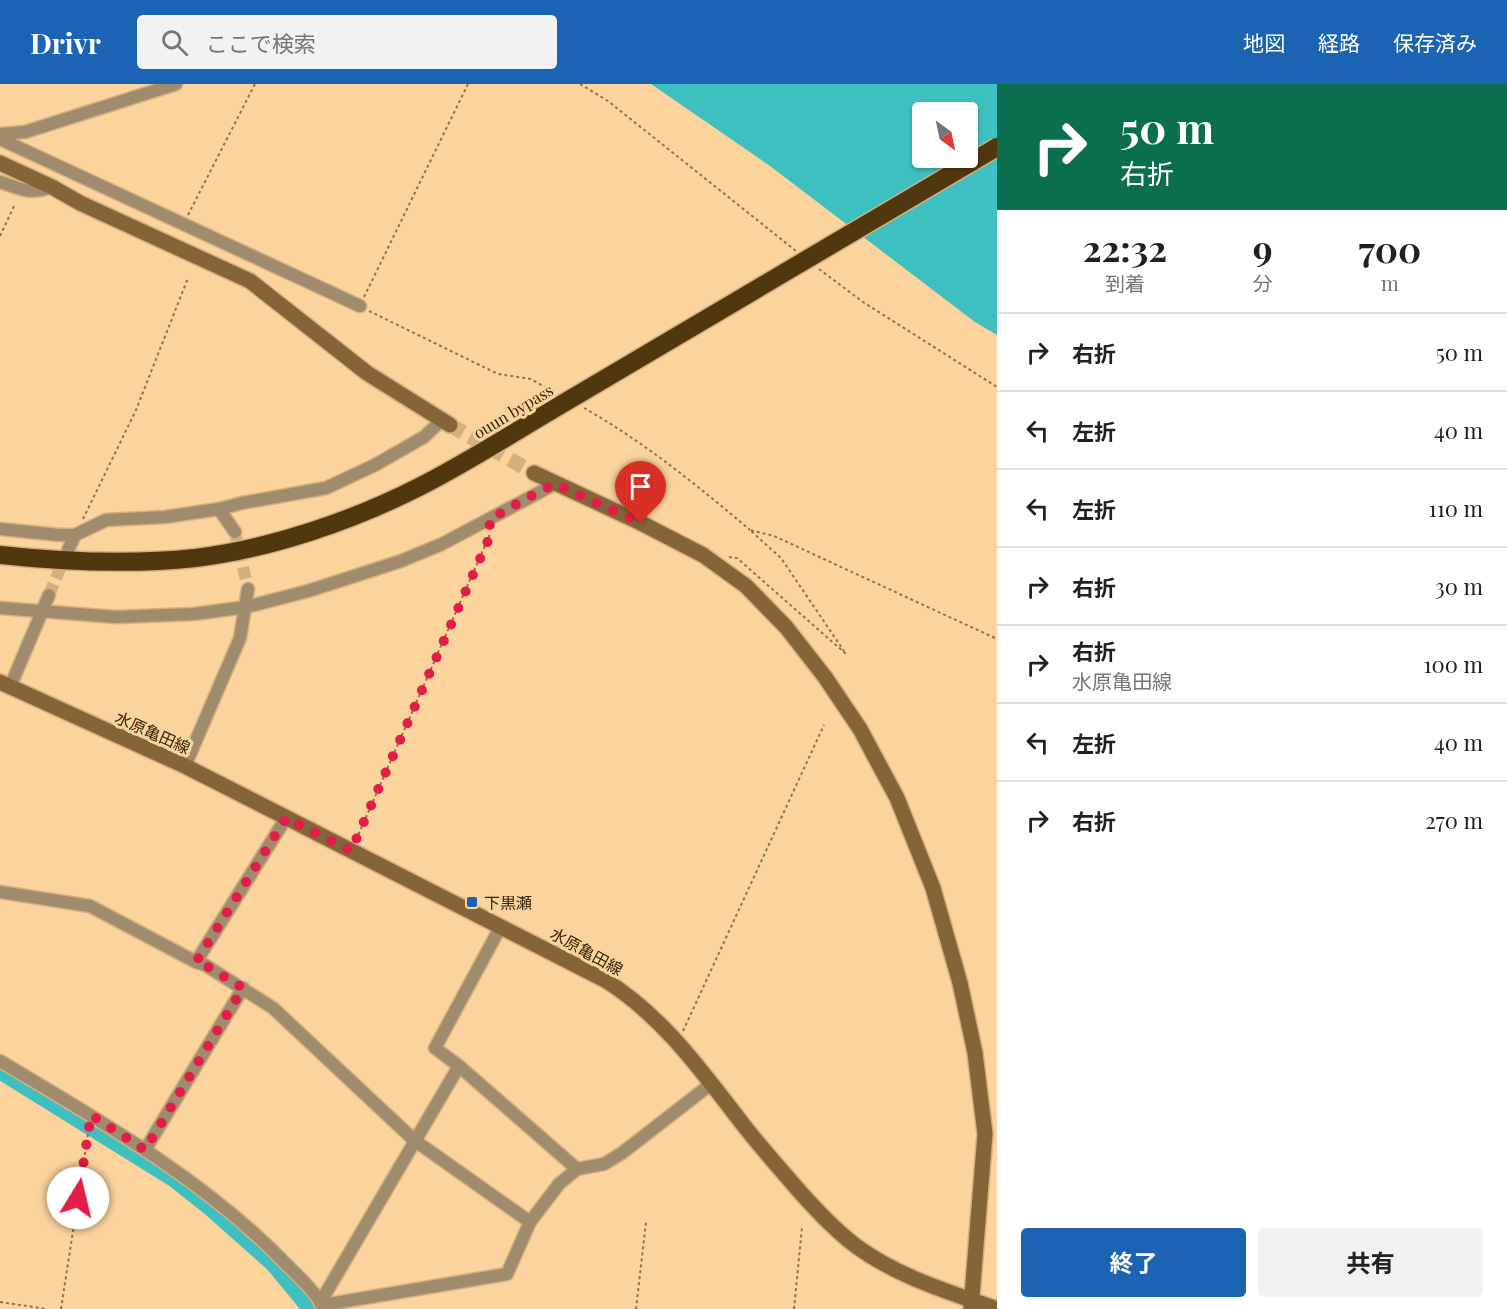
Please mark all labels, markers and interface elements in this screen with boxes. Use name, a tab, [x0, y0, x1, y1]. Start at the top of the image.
search box	[137, 15, 557, 69]
text: Drivr	[30, 24, 101, 61]
icon: search	[158, 26, 191, 59]
text: ここで検索	[206, 28, 316, 58]
text: 地図	[1243, 28, 1285, 56]
text: 経路	[1318, 28, 1360, 56]
text: 保存済み	[1393, 28, 1477, 56]
text: 50 m	[1120, 99, 1214, 155]
north arrow	[912, 102, 978, 168]
map controls	[912, 102, 978, 168]
icon: right	[1021, 108, 1099, 186]
text: 右折	[1120, 155, 1174, 191]
text: 22:32	[1083, 223, 1167, 271]
text: 9	[1253, 223, 1273, 271]
text: 700	[1358, 224, 1421, 272]
text: 到着	[1105, 269, 1145, 296]
text: 分	[1253, 269, 1273, 296]
text: m	[1381, 269, 1399, 296]
icon: right	[1021, 336, 1054, 369]
text: 50 m	[1436, 337, 1483, 367]
text: 右折	[1072, 338, 1116, 368]
street label: ouun bypass	[469, 379, 557, 443]
icon: left	[1021, 414, 1054, 447]
text: 40 m	[1434, 415, 1483, 445]
text: 左折	[1072, 416, 1116, 446]
pin	[615, 461, 666, 523]
icon: arrive	[624, 470, 657, 503]
icon: left	[1021, 492, 1054, 525]
text: 110 m	[1429, 493, 1483, 523]
text: 左折	[1072, 494, 1116, 524]
icon: right	[1021, 570, 1054, 603]
text: 30 m	[1435, 571, 1483, 601]
text: 右折	[1072, 572, 1116, 602]
text: 右折	[1072, 636, 1116, 666]
icon: right	[1021, 648, 1054, 681]
text: 100 m	[1423, 649, 1483, 679]
text: 水原亀田線	[1072, 667, 1172, 694]
street label: 水原亀田線	[112, 706, 194, 758]
icon: left	[1021, 726, 1054, 759]
text: 40 m	[1434, 727, 1483, 757]
text: 左折	[1072, 728, 1116, 758]
icon: right	[1021, 804, 1054, 837]
text: 270 m	[1425, 805, 1483, 835]
text: 右折	[1072, 806, 1116, 836]
place label: 下黒瀬	[484, 892, 532, 913]
marker: 下黒瀬	[465, 895, 479, 909]
street label: 水原亀田線	[547, 922, 627, 980]
position arrow	[46, 1166, 110, 1230]
button: 終了	[1021, 1228, 1246, 1297]
button: 共有	[1258, 1228, 1483, 1297]

